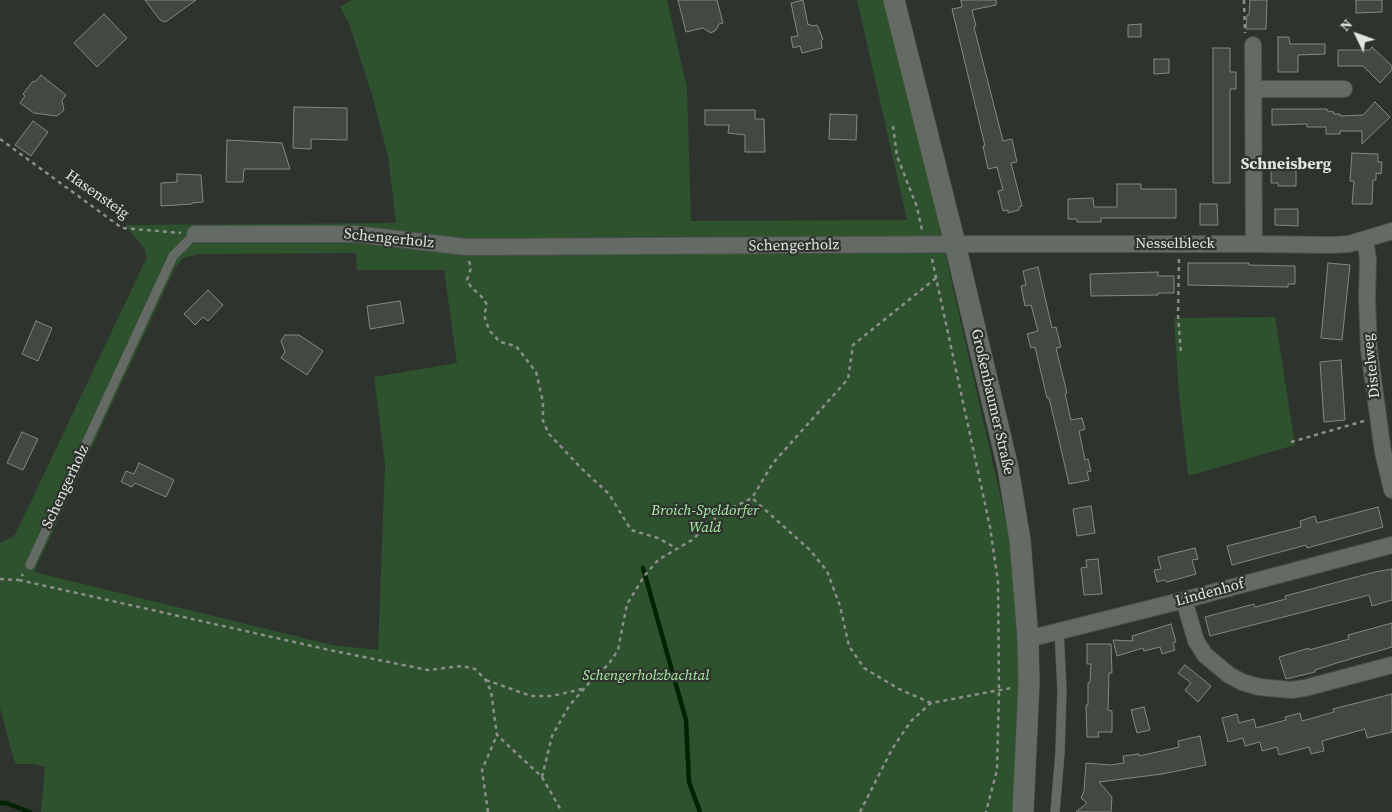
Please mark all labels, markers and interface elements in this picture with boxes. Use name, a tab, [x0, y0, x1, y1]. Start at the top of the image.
north arrow	[1332, 10, 1382, 60]
text: N	[1335, 14, 1357, 35]
district label: Schneisberg	[1241, 155, 1331, 175]
street label: Hasensteig	[62, 166, 132, 224]
street label: Schengerholz	[343, 225, 435, 253]
street label: Nesselbleck	[1135, 235, 1215, 253]
street label: Schengerholz	[749, 236, 839, 256]
street label: Großenbaumer Straße	[966, 327, 1018, 477]
street label: Distelweg	[1360, 333, 1384, 399]
street label: Schengerholz	[39, 442, 93, 532]
park label: Broich-Speldorfer Wald	[651, 502, 759, 537]
street label: Lindenhof	[1174, 575, 1246, 611]
park label: Schengerholzbachtal	[583, 667, 709, 685]

